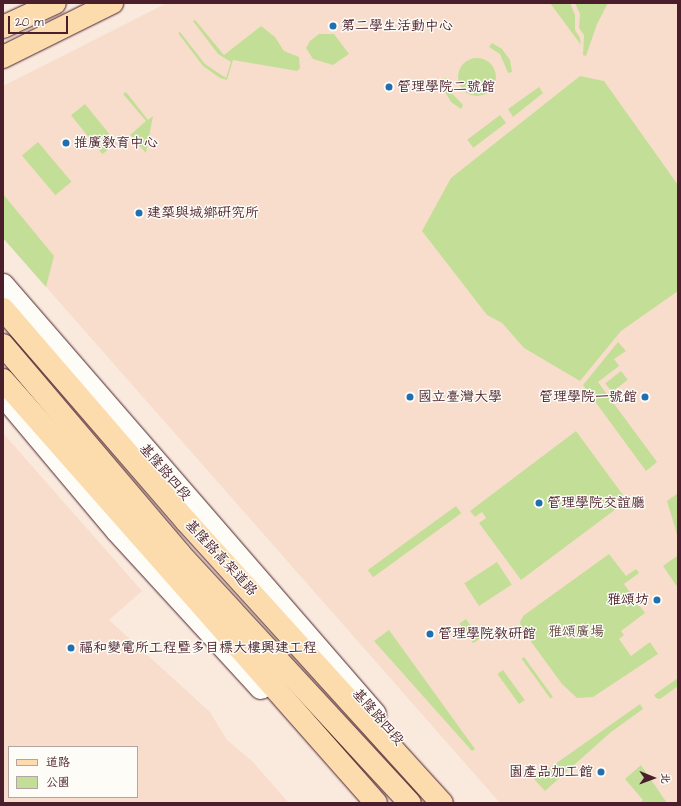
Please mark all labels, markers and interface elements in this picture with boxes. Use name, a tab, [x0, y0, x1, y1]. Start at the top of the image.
scale bar	[10, 8, 70, 34]
text: 20 m	[15, 14, 44, 31]
place label: 第二學生活動中心	[341, 18, 453, 34]
marker: 第二學生活動中心	[328, 21, 338, 31]
place label: 管理學院二號館	[397, 79, 495, 95]
marker: 管理學院二號館	[384, 82, 394, 92]
place label: 推廣教育中心	[74, 135, 158, 151]
marker: 推廣教育中心	[61, 138, 71, 148]
place label: 建築與城鄉研究所	[147, 205, 259, 221]
marker: 建築與城鄉研究所	[134, 208, 144, 218]
place label: 國立臺灣大學	[418, 389, 502, 405]
place label: 管理學院一號館	[539, 389, 637, 405]
marker: 國立臺灣大學	[405, 392, 415, 402]
marker: 管理學院一號館	[640, 392, 650, 402]
street label: 基隆路四段	[136, 440, 194, 504]
place label: 管理學院交誼廳	[547, 495, 645, 511]
marker: 管理學院交誼廳	[534, 498, 544, 508]
street label: 基隆路高架道路	[181, 516, 261, 600]
place label: 雅頌坊	[607, 592, 649, 608]
marker: 雅頌坊	[652, 595, 662, 605]
park label: 雅頌廣場	[548, 624, 604, 640]
place label: 管理學院教研館	[438, 626, 536, 642]
marker: 管理學院教研館	[425, 629, 435, 639]
place label: 福和變電所工程暨多目標大樓興建工程	[79, 640, 317, 656]
marker: 福和變電所工程暨多目標大樓興建工程	[66, 643, 76, 653]
street label: 基隆路四段	[349, 685, 407, 749]
legend	[8, 746, 138, 798]
text: 道路	[46, 754, 70, 771]
north arrow	[633, 758, 673, 798]
place label: 園產品加工館	[509, 764, 593, 780]
marker: 園產品加工館	[596, 767, 606, 777]
text: 北	[658, 773, 673, 784]
text: 公園	[46, 774, 70, 791]

